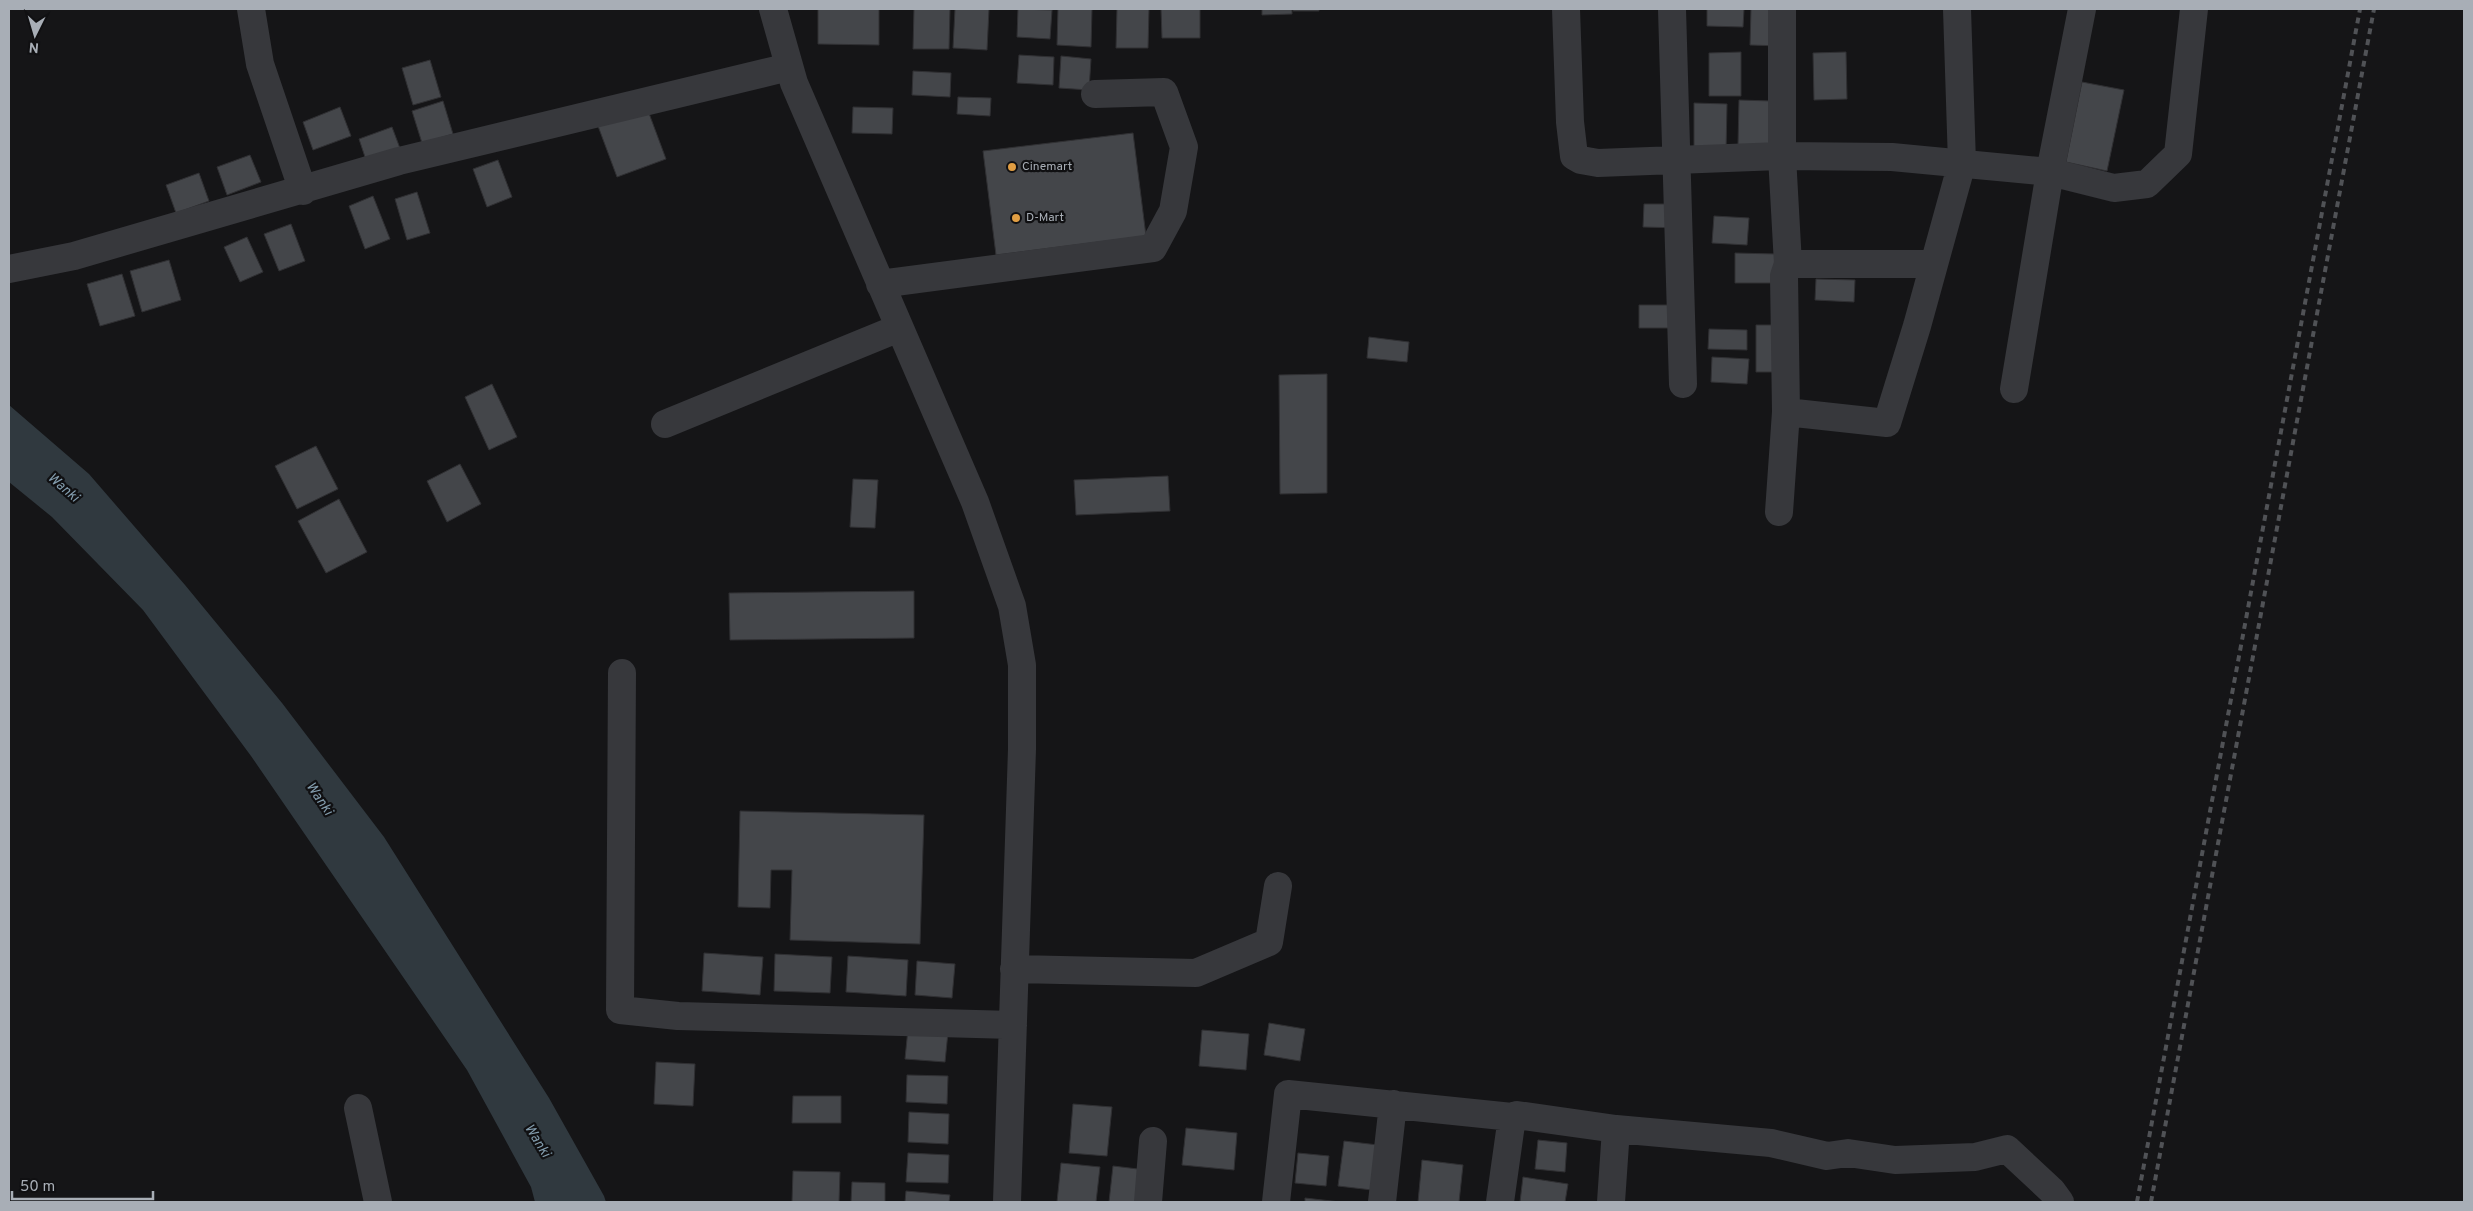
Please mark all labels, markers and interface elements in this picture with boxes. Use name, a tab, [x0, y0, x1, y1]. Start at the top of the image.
north arrow	[10, 10, 60, 60]
text: N	[28, 38, 40, 55]
place label: Cinemart	[1022, 159, 1072, 175]
marker: Cinemart	[1006, 161, 1018, 173]
place label: D-Mart	[1026, 210, 1064, 226]
marker: D-Mart	[1010, 212, 1022, 224]
water label: Wanki	[44, 470, 83, 507]
water label: Wanki	[302, 779, 337, 820]
water label: Wanki	[520, 1121, 555, 1162]
scale bar	[12, 1168, 154, 1200]
text: 50 m	[20, 1178, 55, 1197]

